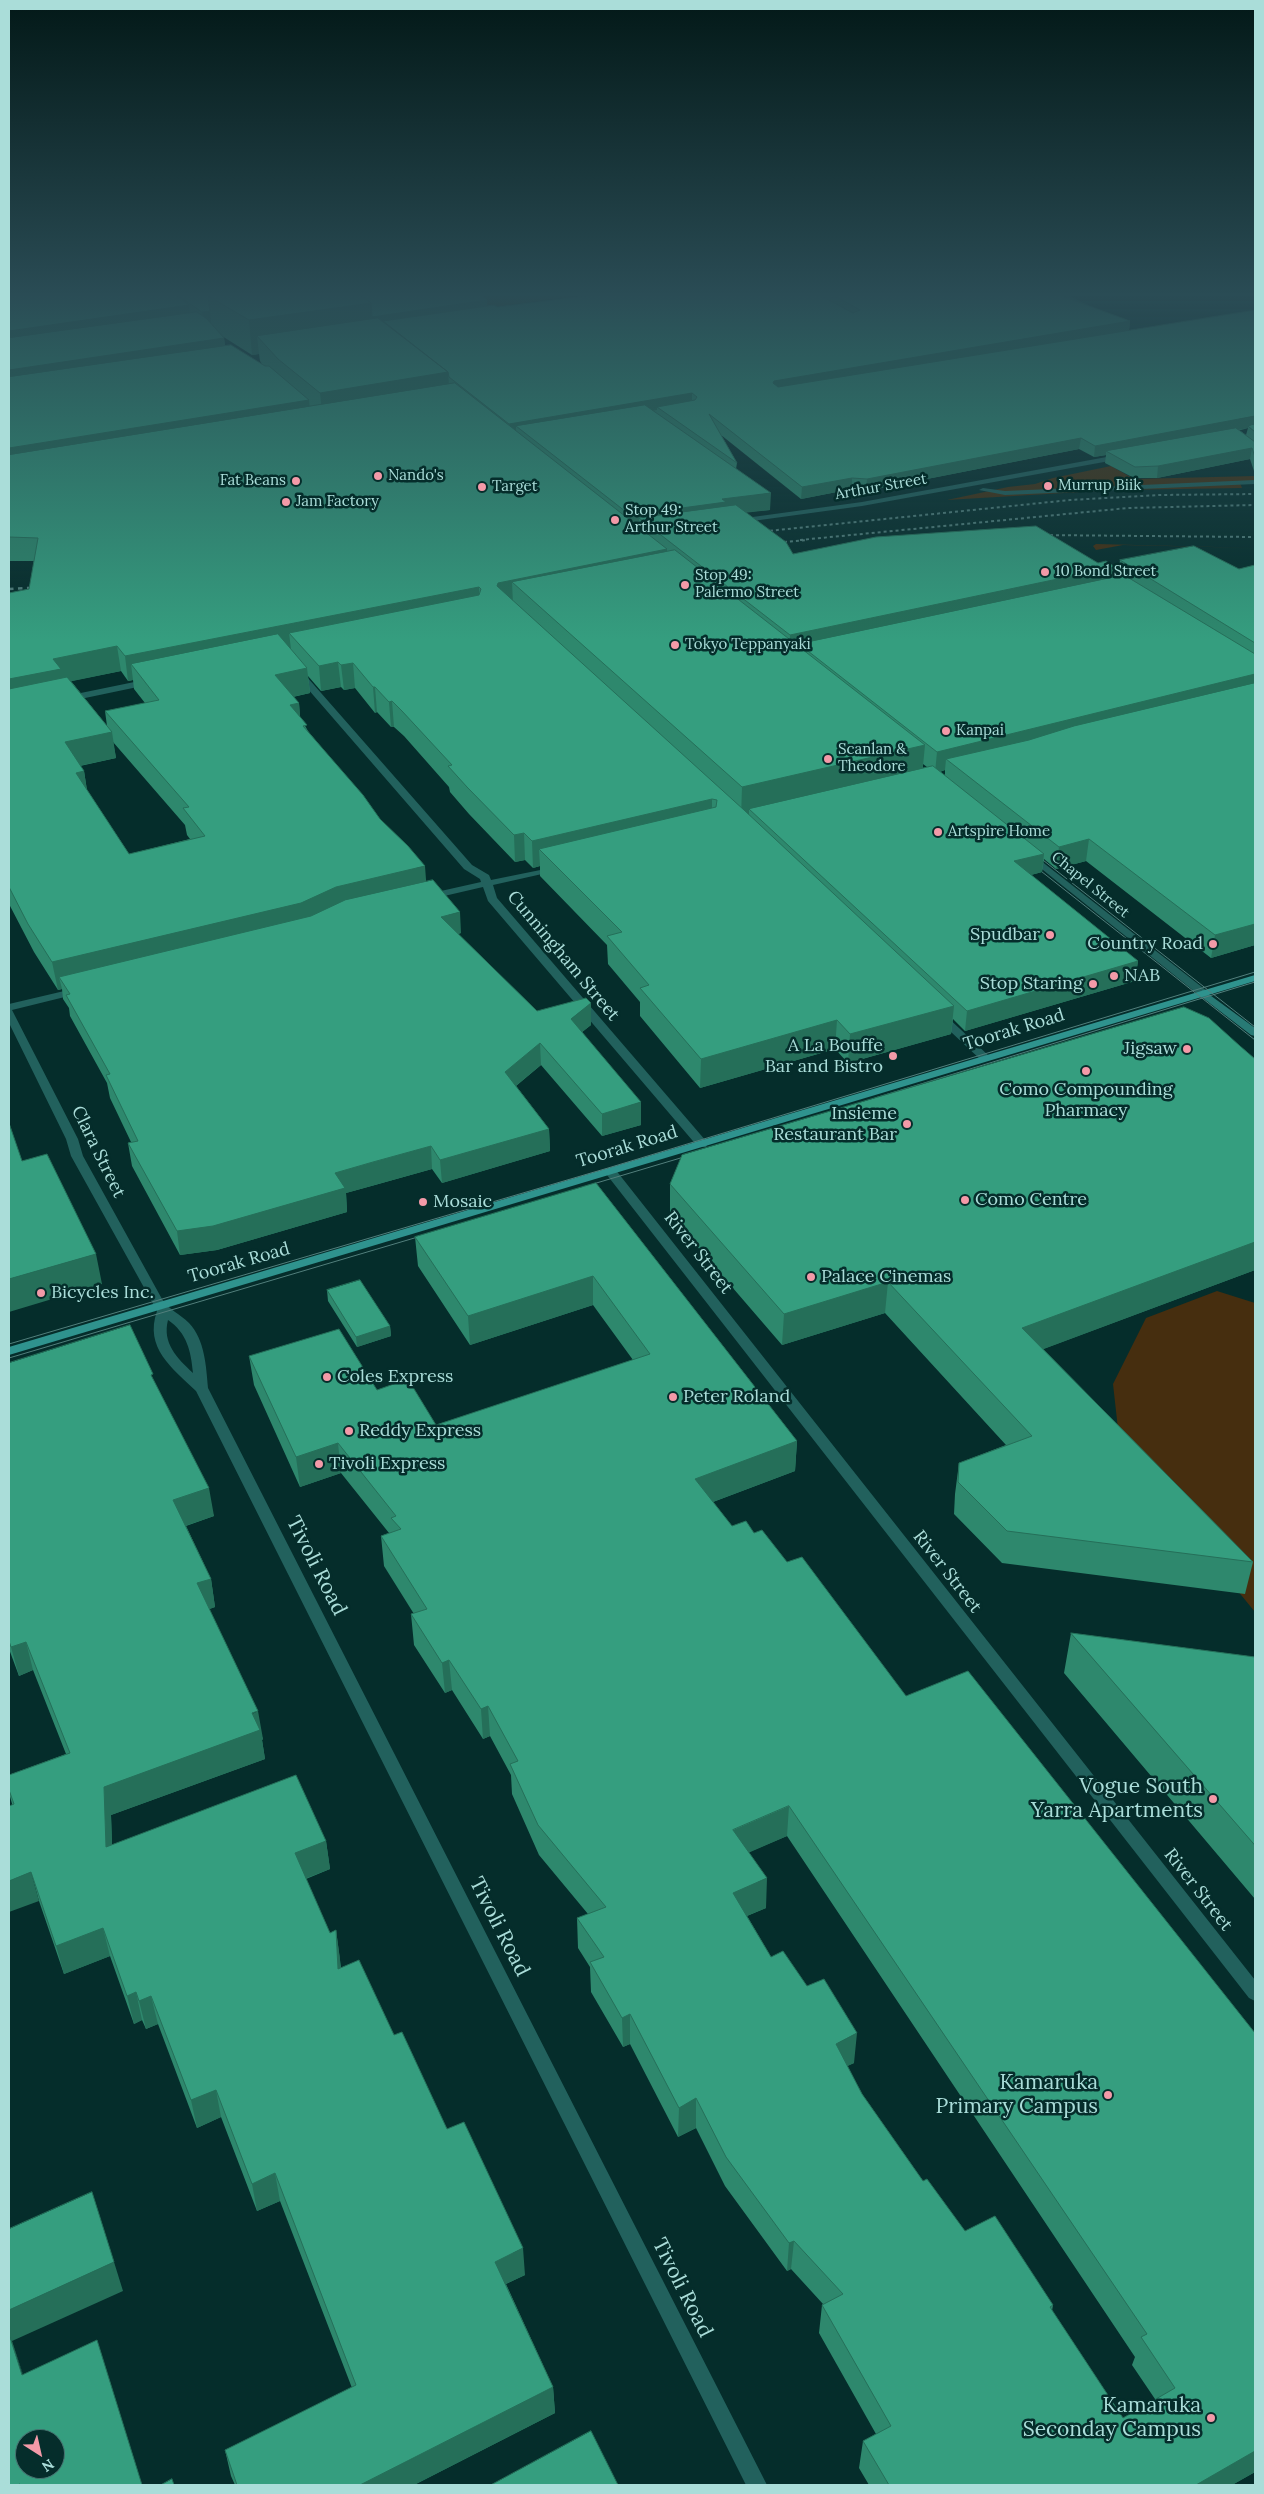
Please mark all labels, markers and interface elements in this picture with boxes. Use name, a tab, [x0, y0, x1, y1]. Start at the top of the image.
place label: Nando's	[388, 467, 444, 485]
marker: Nando's	[372, 470, 384, 482]
street label: Arthur Street	[834, 470, 928, 504]
place label: Fat Beans	[220, 472, 286, 490]
marker: Fat Beans	[290, 475, 302, 487]
place label: Murrup Biik	[1058, 477, 1141, 495]
place label: Target	[492, 478, 537, 496]
marker: Murrup Biik	[1042, 480, 1054, 492]
marker: Target	[476, 481, 488, 493]
place label: Jam Factory	[296, 493, 379, 511]
marker: Jam Factory	[280, 496, 292, 508]
place label: Stop 49: Arthur Street	[625, 502, 718, 537]
marker: Stop 49: Arthur Street	[609, 514, 621, 526]
place label: 10 Bond Street	[1055, 563, 1156, 581]
marker: 10 Bond Street	[1039, 566, 1051, 578]
place label: Stop 49: Palermo Street	[695, 567, 799, 602]
marker: Stop 49: Palermo Street	[679, 579, 691, 591]
place label: Tokyo Teppanyaki	[685, 636, 811, 654]
marker: Tokyo Teppanyaki	[669, 639, 681, 651]
place label: Kanpai	[956, 722, 1004, 740]
marker: Kanpai	[940, 725, 952, 737]
place label: Scanlan & Theodore	[838, 741, 907, 776]
marker: Scanlan & Theodore	[822, 753, 834, 765]
place label: Artspire Home	[948, 823, 1050, 841]
marker: Artspire Home	[932, 826, 944, 838]
street label: Chapel Street	[1047, 848, 1133, 922]
street label: Cunningham Street	[502, 886, 624, 1026]
place label: Spudbar	[970, 924, 1040, 946]
marker: Spudbar	[1044, 929, 1056, 941]
place label: Country Road	[1087, 933, 1203, 955]
marker: Country Road	[1207, 938, 1219, 950]
place label: NAB	[1124, 965, 1160, 987]
marker: NAB	[1108, 970, 1120, 982]
place label: Stop Staring	[980, 973, 1083, 995]
marker: Stop Staring	[1087, 978, 1099, 990]
street label: Toorak Road	[961, 1004, 1067, 1056]
place label: A La Bouffe Bar and Bistro	[765, 1035, 883, 1078]
place label: Jigsaw	[1124, 1038, 1177, 1060]
marker: Jigsaw	[1181, 1043, 1193, 1055]
marker: A La Bouffe Bar and Bistro	[887, 1050, 899, 1062]
marker: Como Compounding Pharmacy	[1080, 1065, 1092, 1077]
place label: Como Compounding Pharmacy	[999, 1079, 1173, 1122]
street label: Clara Street	[66, 1103, 130, 1201]
place label: Insieme Restaurant Bar	[773, 1103, 897, 1146]
marker: Insieme Restaurant Bar	[901, 1118, 913, 1130]
street label: Toorak Road	[574, 1121, 680, 1173]
place label: Como Centre	[975, 1189, 1087, 1211]
place label: Mosaic	[433, 1191, 492, 1213]
marker: Como Centre	[959, 1194, 971, 1206]
marker: Mosaic	[417, 1196, 429, 1208]
street label: River Street	[659, 1207, 737, 1299]
street label: Toorak Road	[186, 1238, 292, 1288]
place label: Palace Cinemas	[821, 1266, 951, 1288]
marker: Palace Cinemas	[805, 1271, 817, 1283]
place label: Bicycles Inc.	[51, 1282, 154, 1304]
marker: Bicycles Inc.	[35, 1287, 47, 1299]
place label: Coles Express	[337, 1366, 453, 1388]
marker: Coles Express	[321, 1371, 333, 1383]
place label: Peter Roland	[683, 1386, 790, 1408]
marker: Peter Roland	[667, 1391, 679, 1403]
place label: Reddy Express	[359, 1420, 481, 1442]
marker: Reddy Express	[343, 1425, 355, 1437]
place label: Tivoli Express	[329, 1453, 445, 1475]
marker: Tivoli Express	[313, 1458, 325, 1470]
street label: Tivoli Road	[280, 1512, 352, 1620]
street label: River Street	[908, 1526, 986, 1618]
place label: Vogue South Yarra Apartments	[1031, 1774, 1203, 1824]
marker: Vogue South Yarra Apartments	[1207, 1793, 1219, 1805]
street label: River Street	[1159, 1844, 1237, 1936]
street label: Tivoli Road	[463, 1873, 535, 1981]
place label: Kamaruka Primary Campus	[936, 2070, 1098, 2120]
marker: Kamaruka Primary Campus	[1102, 2089, 1114, 2101]
street label: Tivoli Road	[646, 2234, 718, 2342]
place label: Kamaruka Seconday Campus	[1023, 2393, 1201, 2443]
marker: Kamaruka Seconday Campus	[1205, 2412, 1217, 2424]
north arrow	[15, 2429, 65, 2479]
text: N	[38, 2455, 58, 2476]

